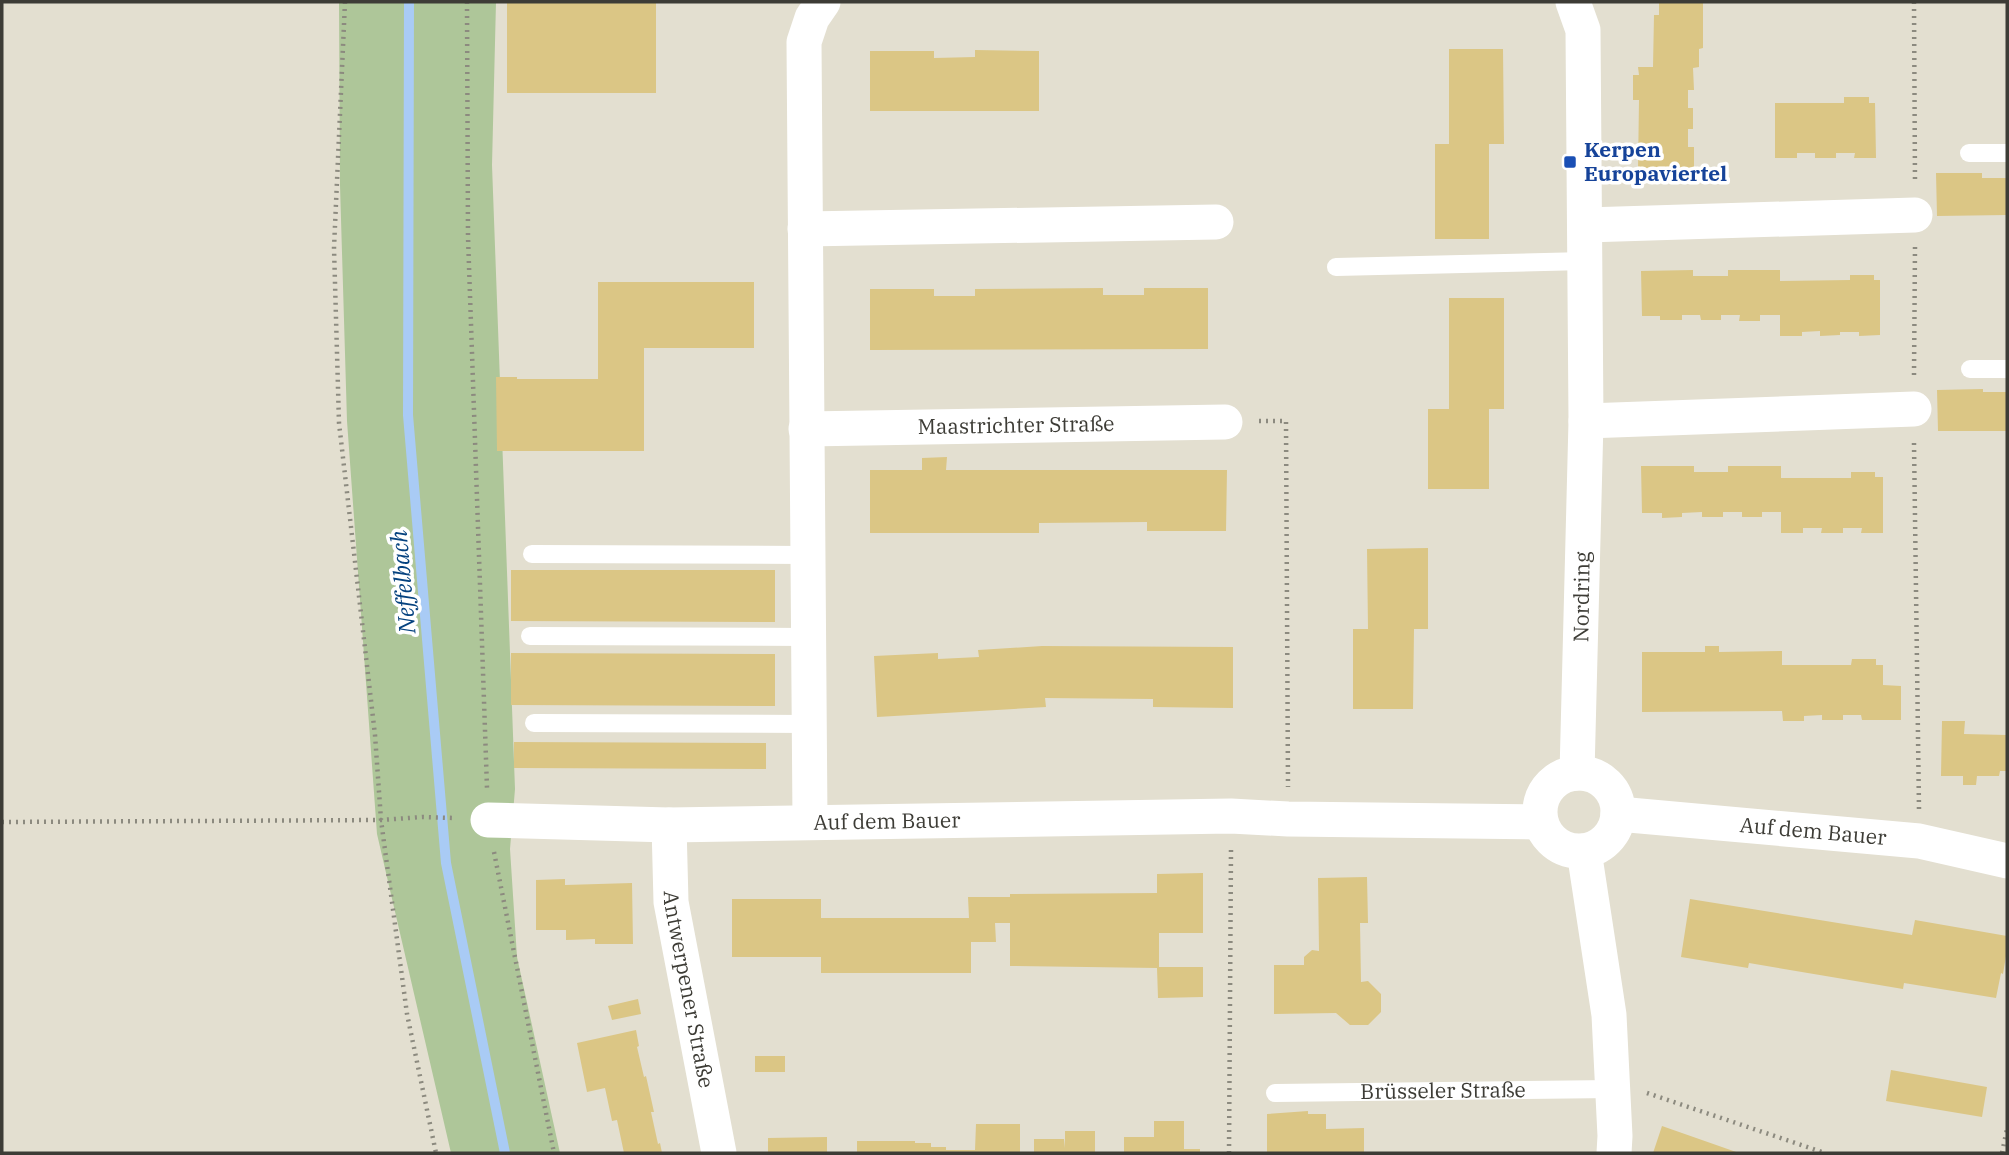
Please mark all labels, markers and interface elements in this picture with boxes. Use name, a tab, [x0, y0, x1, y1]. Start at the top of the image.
place label: Kerpen Europaviertel	[1584, 135, 1727, 187]
marker: Kerpen Europaviertel	[1562, 154, 1578, 170]
street label: Maastrichter Straße	[917, 409, 1115, 440]
water label: Neffelbach	[383, 529, 422, 636]
street label: Nordring	[1566, 551, 1596, 643]
street label: Auf dem Bauer	[813, 805, 961, 836]
street label: Auf dem Bauer	[1739, 810, 1888, 851]
street label: Antwerpener Straße	[658, 890, 721, 1090]
street label: Brüsseler Straße	[1360, 1075, 1526, 1105]

